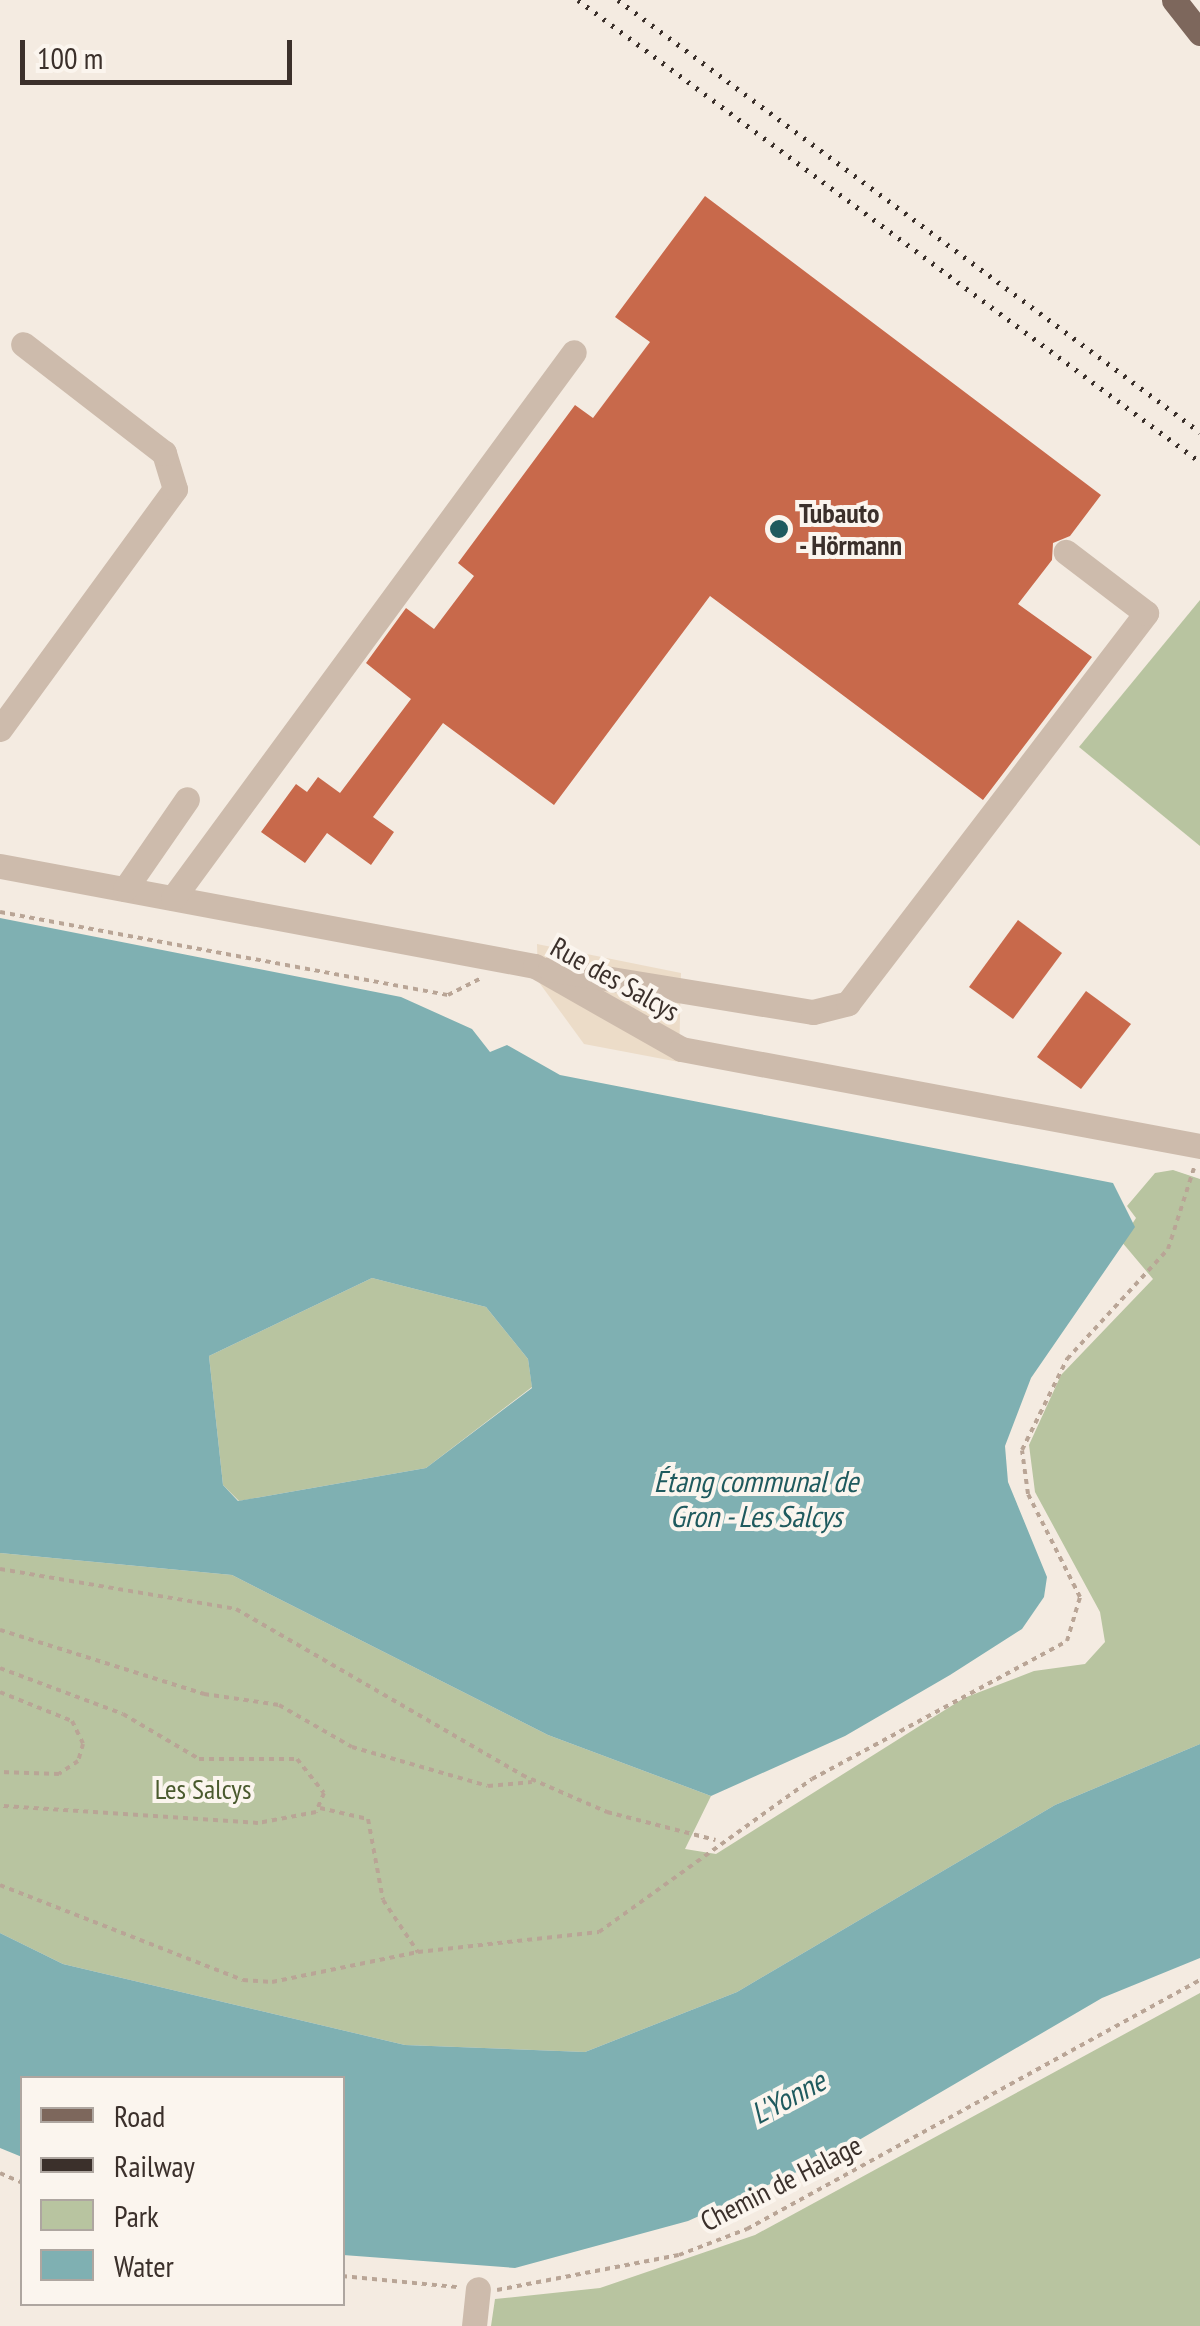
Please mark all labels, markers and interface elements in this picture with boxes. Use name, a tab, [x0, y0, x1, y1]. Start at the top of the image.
scale bar	[25, 20, 298, 82]
text: 100 m	[37, 38, 103, 77]
place label: Tubauto - Hörmann	[799, 496, 904, 562]
marker: Tubauto - Hörmann	[768, 518, 790, 540]
street label: Rue des Salcys	[545, 930, 685, 1028]
water label: Étang communal de Gron - Les Salcys	[654, 1463, 858, 1534]
park label: Les Salcys	[155, 1772, 251, 1806]
water label: L'Yonne	[745, 2063, 831, 2131]
legend	[20, 2076, 345, 2306]
text: Road	[114, 2096, 165, 2135]
street label: Chemin de Halage	[695, 2128, 867, 2238]
text: Railway	[114, 2146, 195, 2185]
text: Park	[114, 2196, 159, 2235]
text: Water	[114, 2246, 174, 2285]

